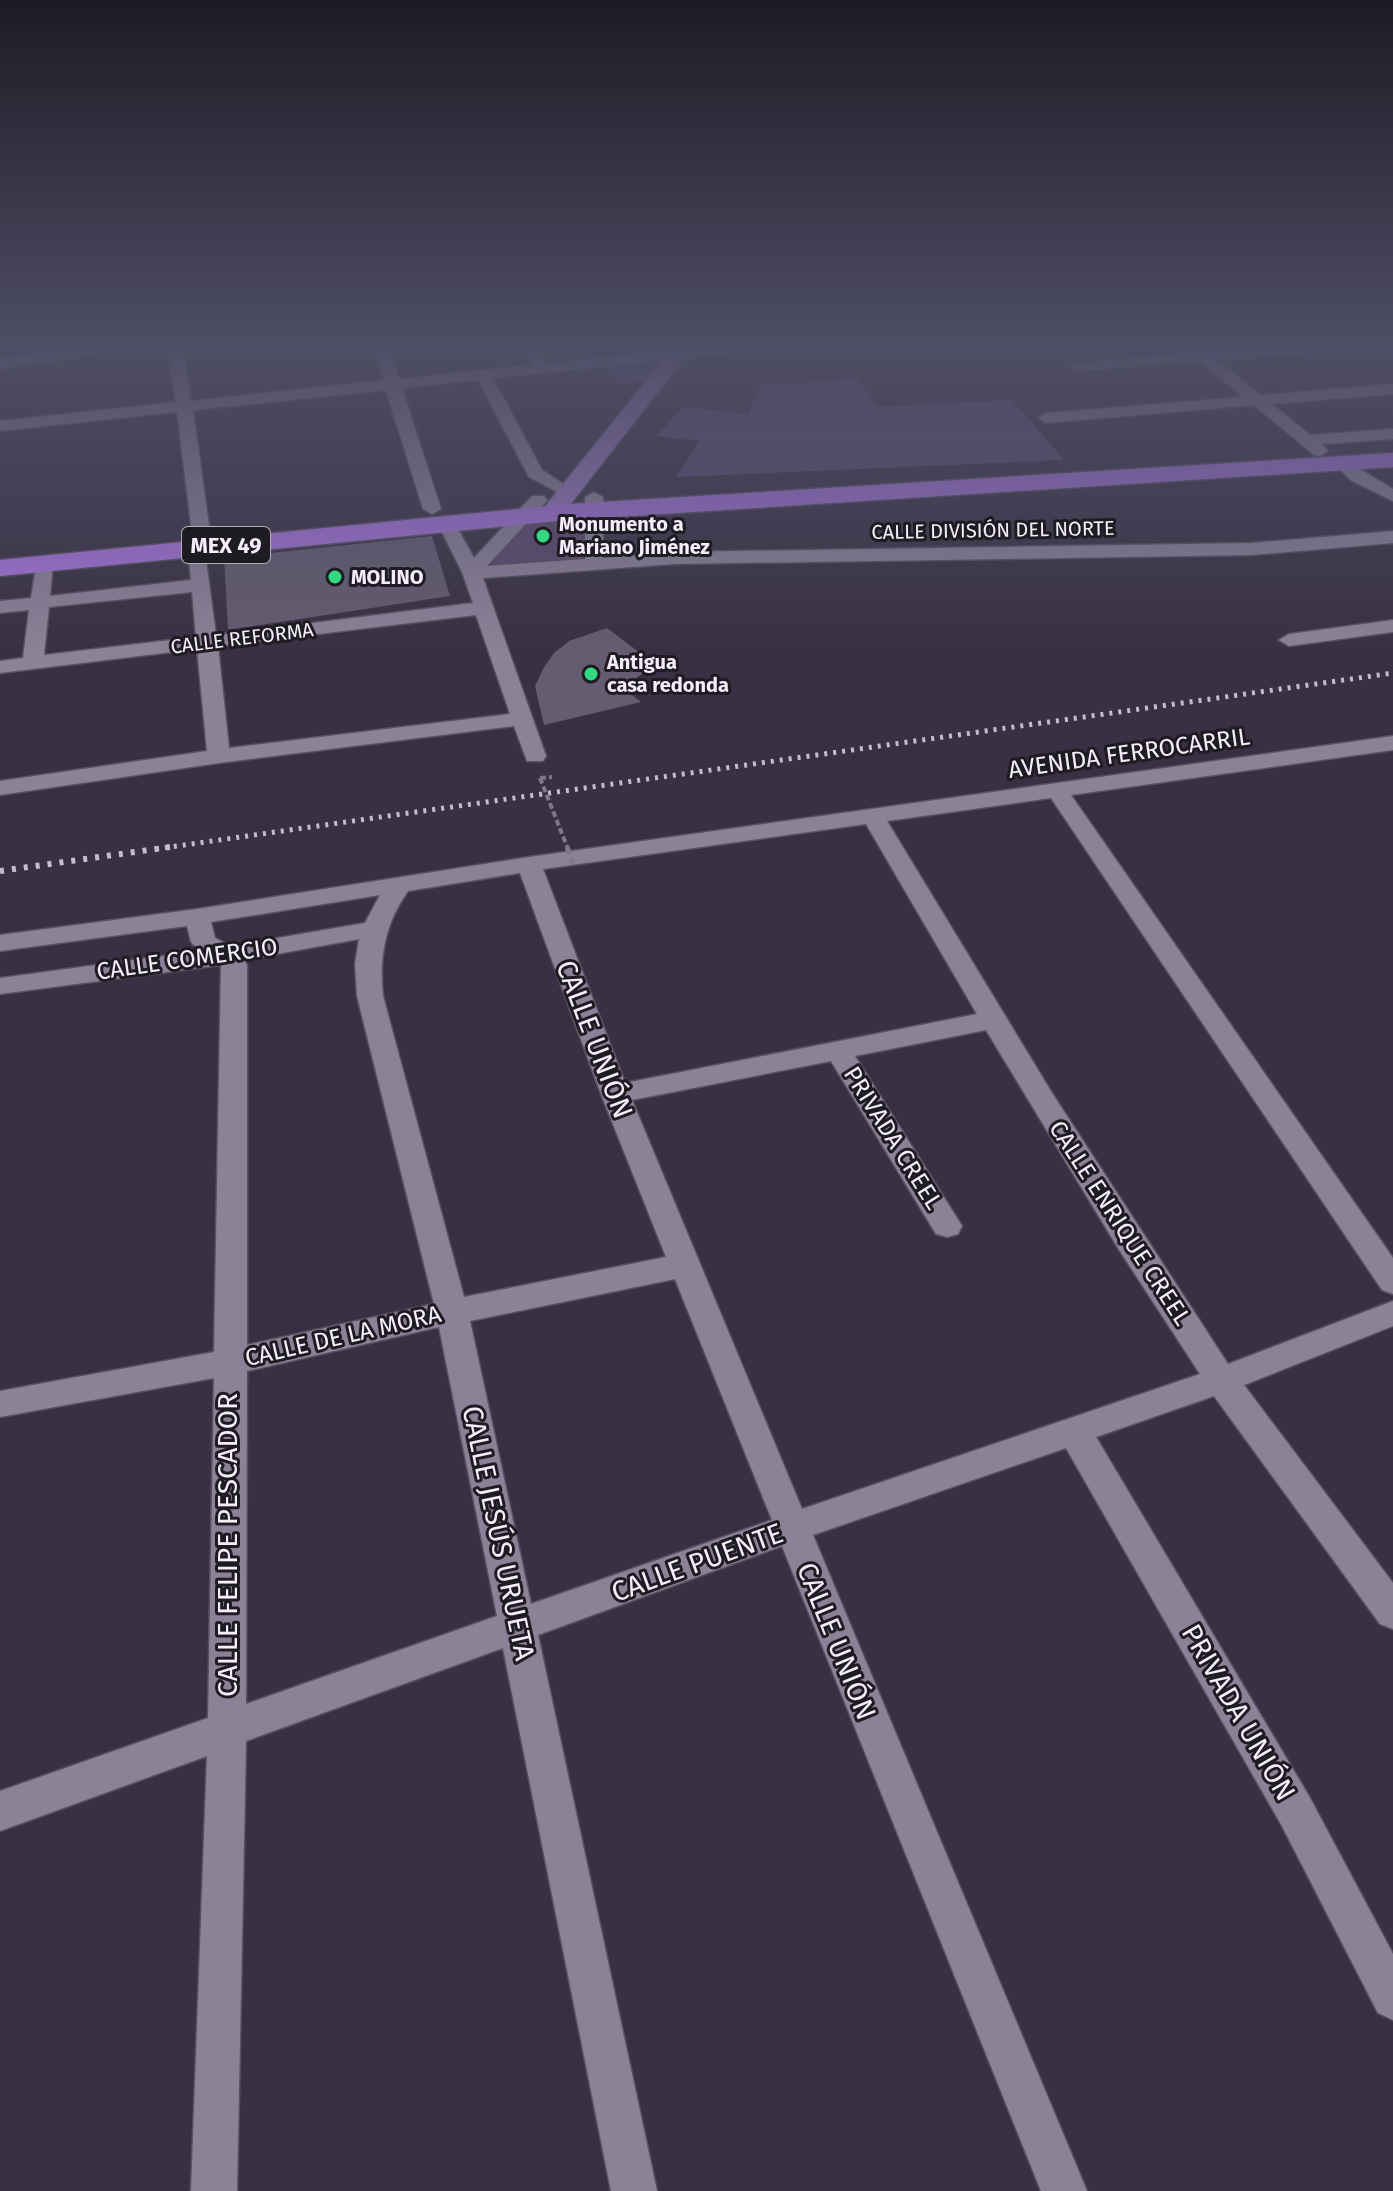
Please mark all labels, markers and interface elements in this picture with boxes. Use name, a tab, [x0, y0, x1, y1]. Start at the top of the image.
place label: Monumento a Mariano Jiménez	[559, 512, 710, 559]
street label: CALLE DIVISIÓN DEL NORTE	[871, 516, 1115, 544]
road number: MEX 49	[182, 527, 270, 563]
marker: Monumento a Mariano Jiménez	[534, 527, 552, 545]
place label: MOLINO	[351, 565, 424, 589]
marker: MOLINO	[326, 568, 344, 586]
street label: CALLE REFORMA	[169, 617, 315, 659]
place label: Antigua casa redonda	[606, 650, 729, 697]
marker: Antigua casa redonda	[582, 665, 600, 683]
street label: AVENIDA FERROCARRIL	[1006, 722, 1252, 784]
street label: CALLE COMERCIO	[95, 932, 279, 986]
street label: CALLE UNIÓN	[549, 956, 640, 1123]
street label: PRIVADA CREEL	[838, 1061, 948, 1215]
street label: CALLE ENRIQUE CREEL	[1043, 1115, 1197, 1331]
street label: CALLE DE LA MORA	[242, 1300, 444, 1372]
street label: CALLE FELIPE PESCADOR	[211, 1393, 244, 1697]
street label: CALLE JESÚS URUETA	[455, 1403, 542, 1663]
street label: CALLE PUENTE	[607, 1516, 788, 1609]
street label: CALLE UNIÓN	[790, 1558, 883, 1725]
street label: PRIVADA UNIÓN	[1175, 1618, 1302, 1806]

